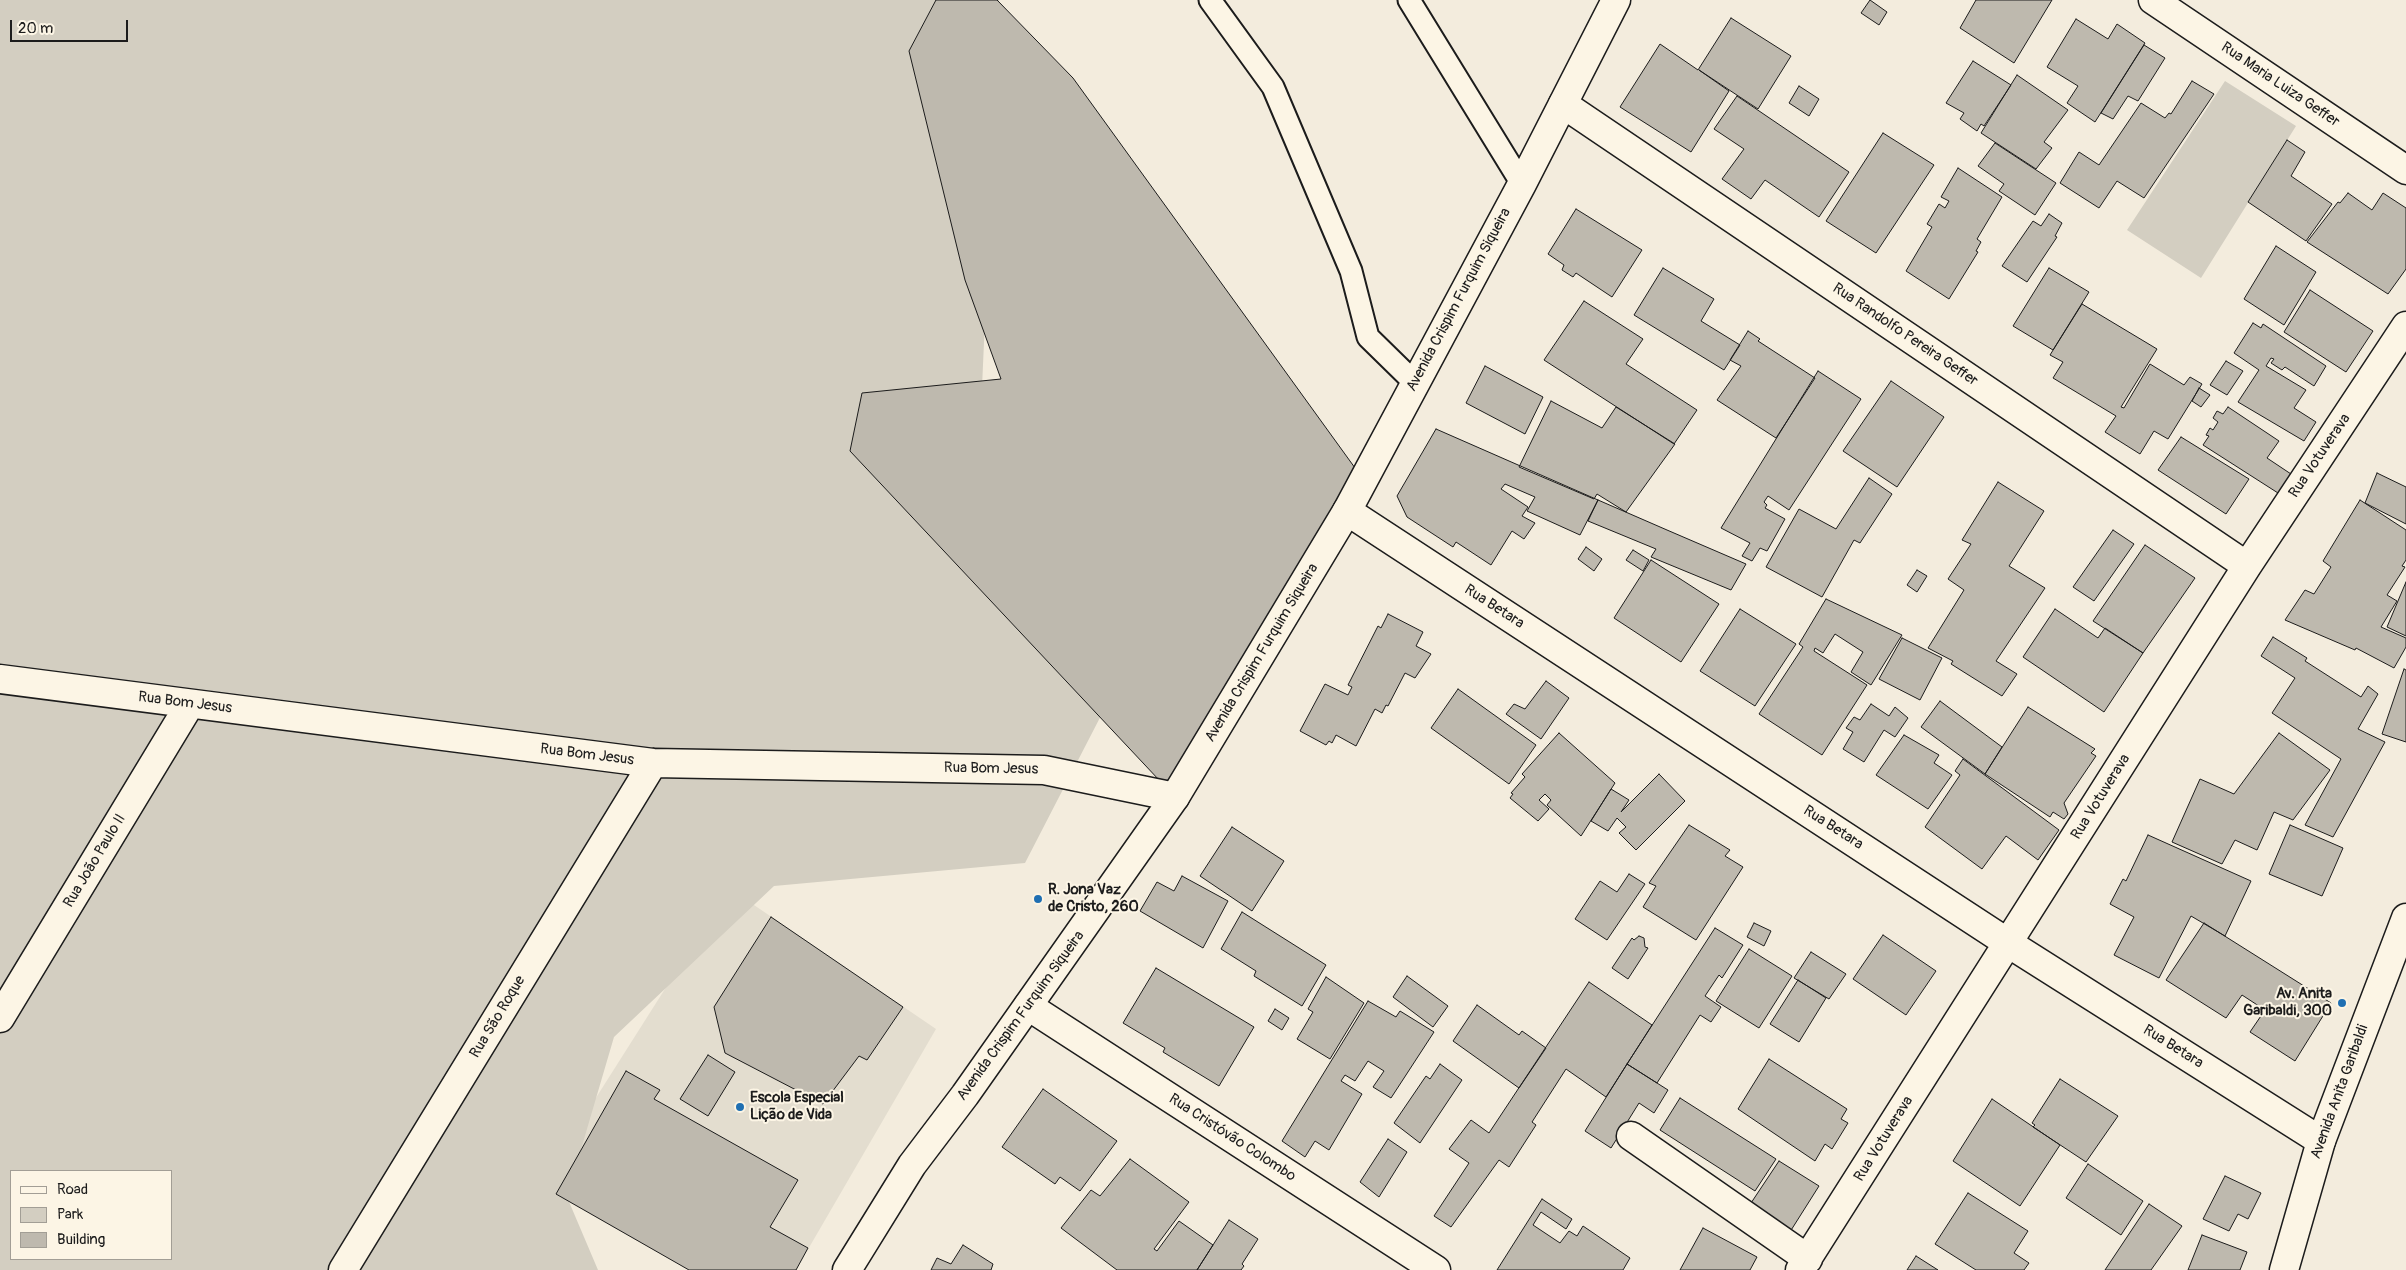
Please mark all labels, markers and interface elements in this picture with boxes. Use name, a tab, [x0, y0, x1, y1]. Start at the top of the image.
scale bar	[12, 10, 130, 42]
text: 20 m	[18, 19, 53, 38]
street label: Rua Maria Luiza Geffer	[2217, 39, 2343, 131]
street label: Avenida Crispim Furquim Siqueira	[1403, 205, 1515, 395]
street label: Rua Randolfo Pereira Geffer	[1829, 280, 1981, 390]
street label: Rua Votuverava	[2285, 411, 2355, 501]
street label: Avenida Crispim Furquim Siqueira	[1201, 560, 1323, 746]
street label: Rua Betara	[1461, 581, 1527, 633]
street label: Rua Bom Jesus	[137, 688, 233, 718]
street label: Rua Bom Jesus	[539, 740, 635, 770]
street label: Rua Votuverava	[2068, 751, 2134, 843]
street label: Rua Bom Jesus	[944, 759, 1038, 779]
street label: Rua Betara	[1800, 802, 1866, 854]
street label: Rua João Paulo II	[60, 811, 130, 911]
place label: R. Jona Vaz de Cristo, 260	[1048, 881, 1139, 916]
marker: R. Jona Vaz de Cristo, 260	[1032, 893, 1044, 905]
street label: Avenida Crispim Furquim Siqueira	[953, 928, 1089, 1104]
street label: Rua São Roque	[466, 973, 530, 1061]
place label: Av. Anita Garibaldi, 300	[2243, 985, 2332, 1020]
marker: Av. Anita Garibaldi, 300	[2336, 997, 2348, 1009]
street label: Rua Betara	[2140, 1021, 2206, 1073]
street label: Avenida Anita Garibaldi	[2307, 1022, 2373, 1162]
place label: Escola Especial Lição de Vida	[750, 1089, 844, 1124]
street label: Rua Cristóvão Colombo	[1165, 1090, 1299, 1186]
street label: Rua Votuverava	[1851, 1093, 1917, 1185]
marker: Escola Especial Lição de Vida	[734, 1101, 746, 1113]
legend	[10, 1170, 172, 1260]
text: Road	[57, 1180, 88, 1199]
text: Park	[57, 1205, 83, 1224]
text: Building	[57, 1230, 105, 1249]

